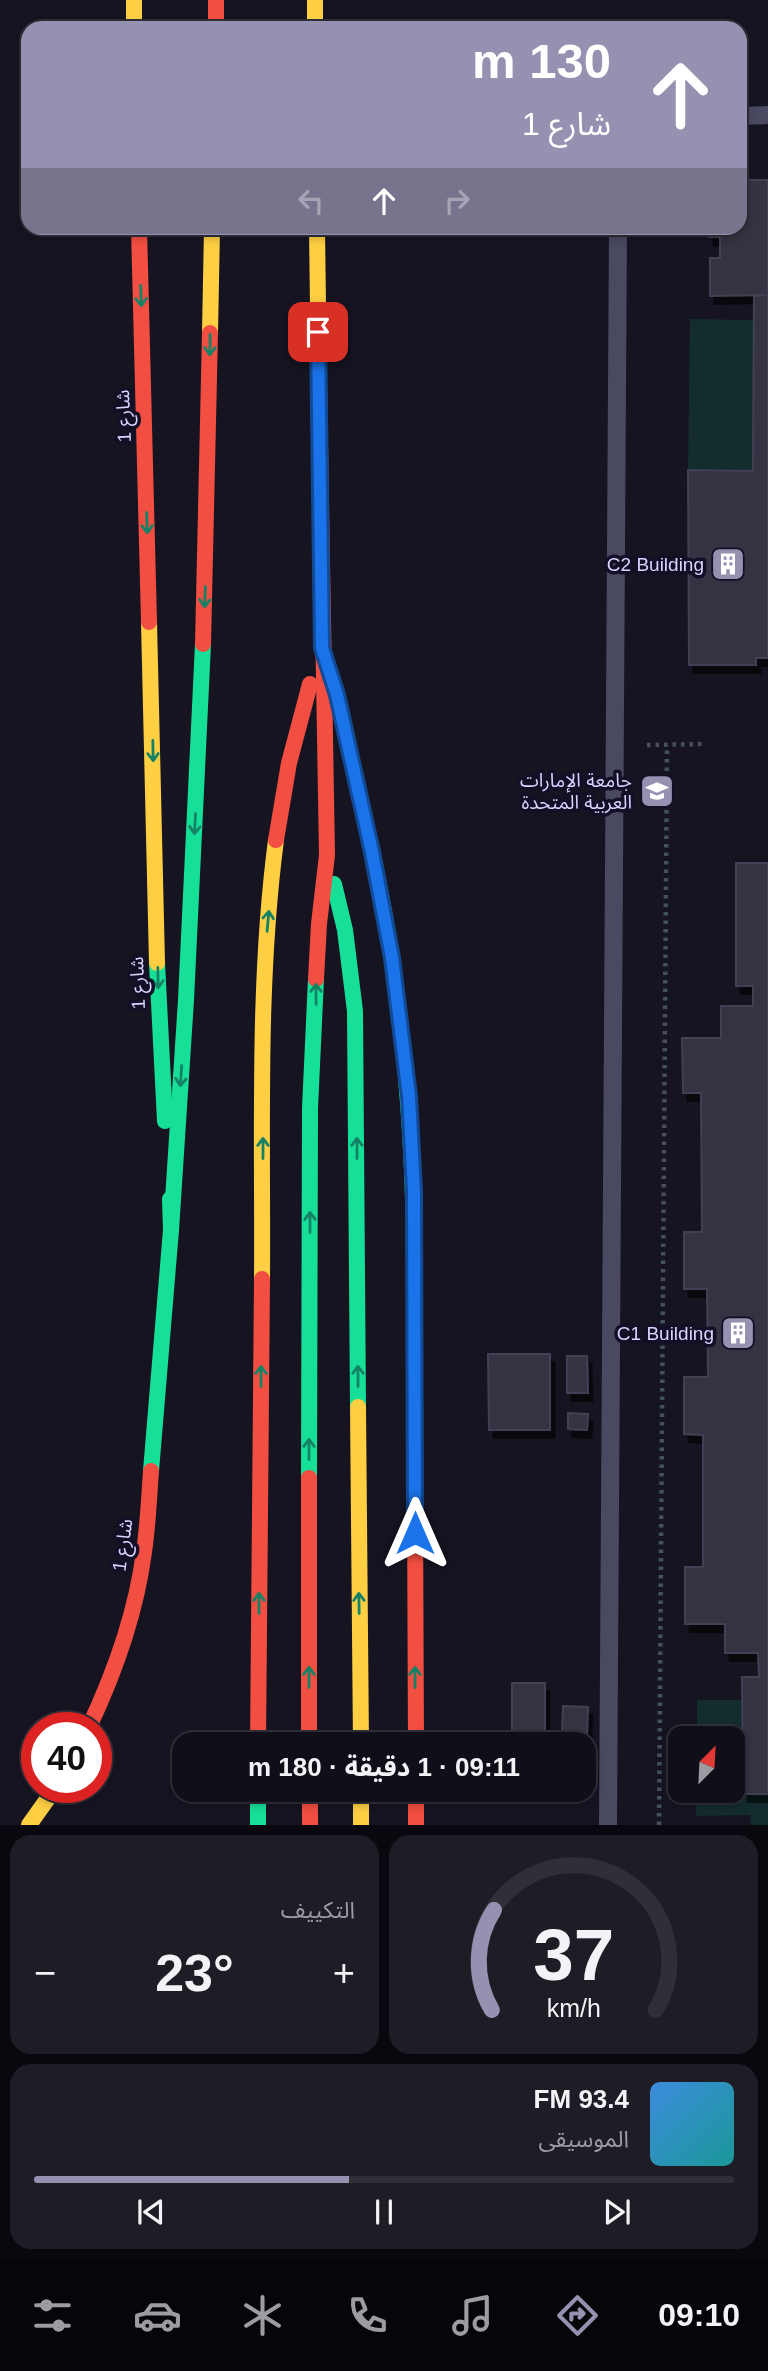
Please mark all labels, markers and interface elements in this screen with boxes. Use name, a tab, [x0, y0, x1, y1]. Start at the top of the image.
text: 130 m	[472, 34, 611, 88]
icon: ahead	[635, 49, 726, 140]
text: شارع 1	[522, 106, 611, 142]
icon: left	[292, 182, 330, 220]
icon: ahead	[365, 182, 403, 220]
icon: right	[438, 182, 476, 220]
one-way arrow	[134, 284, 147, 307]
pin	[288, 302, 348, 362]
icon: arrive	[299, 313, 337, 351]
one-way arrow	[203, 333, 217, 356]
street label: شارع 1	[112, 389, 138, 443]
one-way arrow	[140, 511, 154, 534]
building icon: C2 Building	[709, 545, 747, 583]
place label: C2 Building	[607, 554, 704, 575]
one-way arrow	[199, 585, 212, 608]
one-way arrow	[146, 739, 160, 762]
place label: جامعة الإمارات العربية المتحدة	[520, 770, 632, 814]
school or university icon: جامعة الإمارات العربية المتحدة	[638, 772, 676, 810]
one-way arrow	[188, 812, 201, 835]
one-way arrow	[262, 910, 275, 932]
street label: شارع 1	[126, 956, 152, 1010]
one-way arrow	[151, 966, 164, 989]
one-way arrow	[309, 983, 322, 1006]
one-way arrow	[174, 1064, 187, 1086]
one-way arrow	[256, 1137, 269, 1160]
one-way arrow	[350, 1137, 364, 1160]
one-way arrow	[303, 1210, 317, 1233]
building icon: C1 Building	[719, 1314, 757, 1352]
place label: C1 Building	[617, 1323, 714, 1344]
one-way arrow	[254, 1364, 268, 1387]
one-way arrow	[351, 1364, 365, 1387]
one-way arrow	[302, 1438, 316, 1461]
position arrow	[378, 1496, 452, 1570]
street label: شارع 1	[108, 1517, 140, 1573]
one-way arrow	[252, 1592, 266, 1615]
one-way arrow	[352, 1592, 366, 1615]
one-way arrow	[302, 1665, 316, 1688]
one-way arrow	[408, 1665, 422, 1688]
speed limit sign: 40	[21, 1712, 112, 1803]
north arrow	[668, 1726, 746, 1802]
map controls	[668, 1726, 745, 1803]
text: 09:11 · 1 دقيقة · 180 m	[248, 1752, 520, 1782]
text: التكييف	[281, 1897, 355, 1923]
text: 37	[533, 1915, 614, 1996]
text: 23°	[155, 1944, 234, 2002]
text: −	[34, 1952, 56, 1994]
text: +	[333, 1952, 355, 1994]
text: km/h	[546, 1994, 601, 2022]
text: 93.4 FM	[534, 2084, 629, 2114]
text: الموسيقى	[538, 2126, 629, 2152]
icon: previous	[132, 2193, 170, 2231]
icon: pause	[365, 2193, 403, 2231]
icon: next	[598, 2193, 636, 2231]
icon: filters	[28, 2291, 77, 2340]
icon: car	[133, 2291, 182, 2340]
icon: climate	[238, 2291, 287, 2340]
icon: phone	[343, 2291, 392, 2340]
icon: music	[448, 2291, 497, 2340]
icon: directions	[553, 2291, 602, 2340]
text: 09:10	[658, 2297, 740, 2333]

